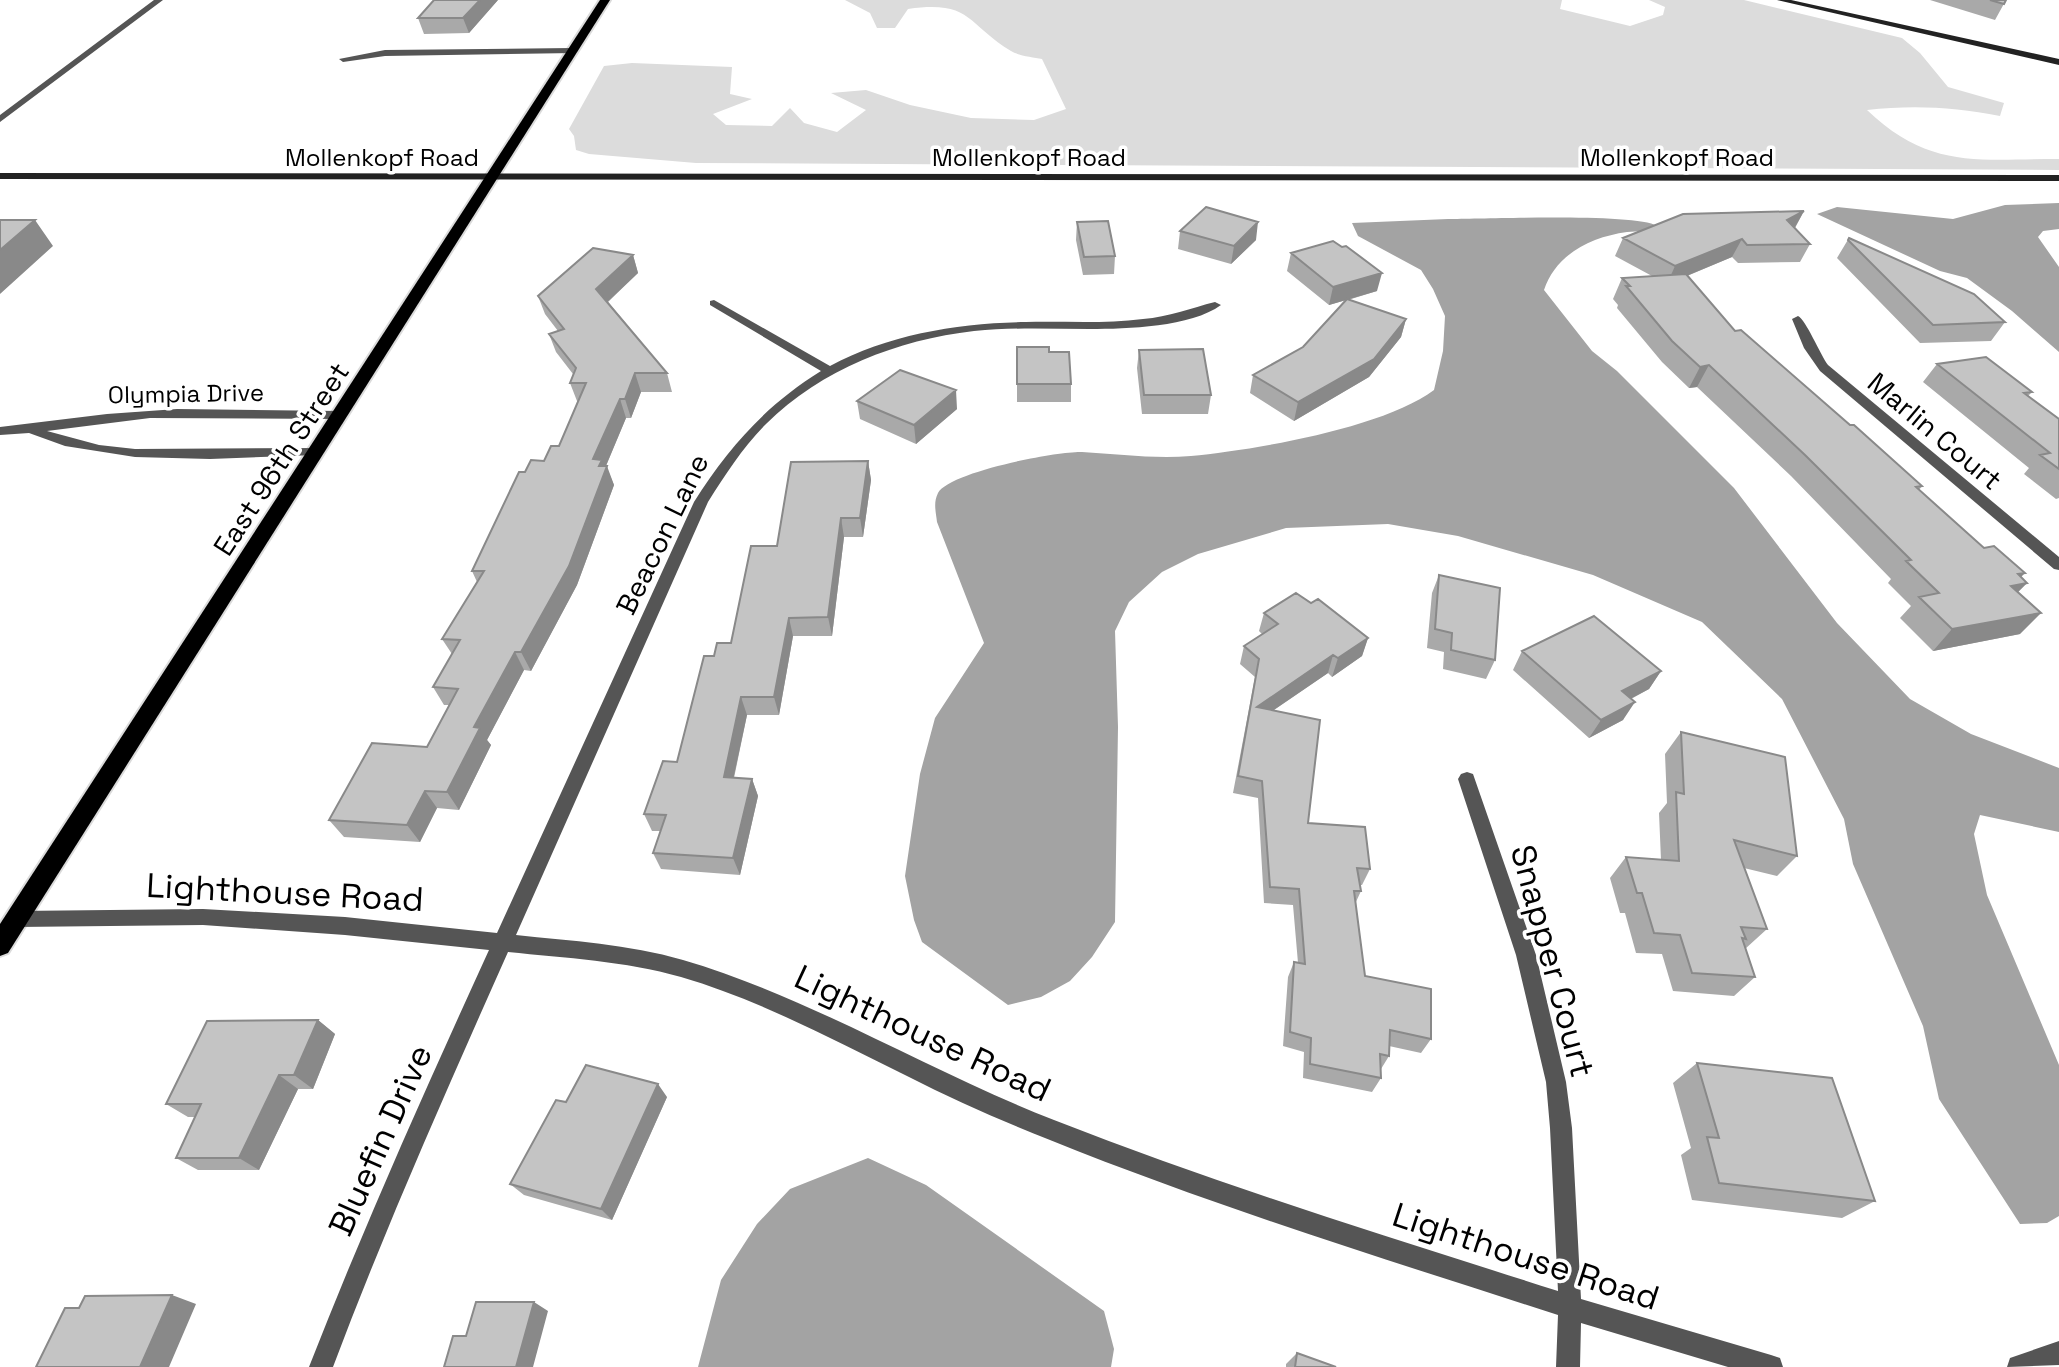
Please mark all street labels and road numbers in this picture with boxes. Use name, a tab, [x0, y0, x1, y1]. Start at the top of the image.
street label: Mollenkopf Road	[285, 142, 479, 173]
street label: Mollenkopf Road	[932, 142, 1126, 173]
street label: Mollenkopf Road	[1580, 142, 1774, 173]
street label: East 96th Street	[205, 356, 357, 562]
street label: Marlin Court	[1860, 364, 2010, 498]
street label: Olympia Drive	[108, 377, 264, 410]
street label: Beacon Lane	[608, 448, 716, 620]
street label: Snapper Court	[1501, 840, 1604, 1082]
street label: Lighthouse Road	[145, 864, 425, 921]
street label: Lighthouse Road	[788, 955, 1058, 1112]
street label: Bluefin Drive	[319, 1038, 442, 1242]
street label: Lighthouse Road	[1387, 1193, 1665, 1320]

